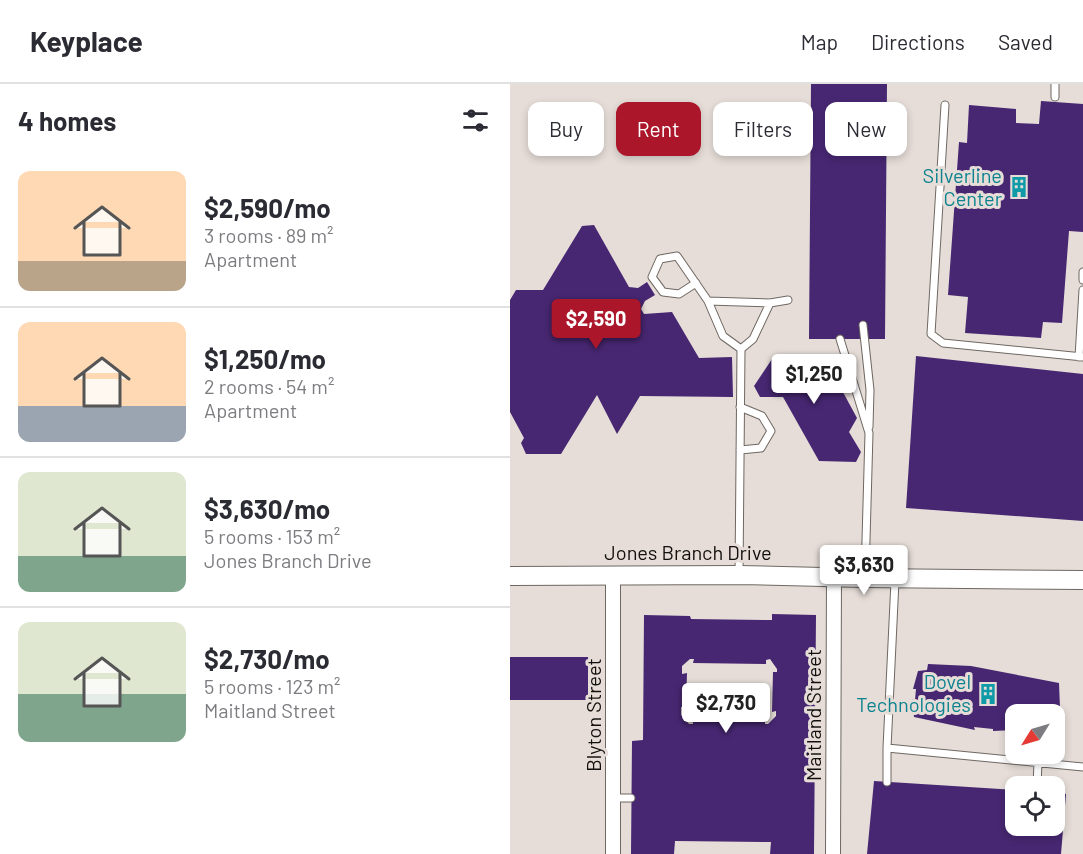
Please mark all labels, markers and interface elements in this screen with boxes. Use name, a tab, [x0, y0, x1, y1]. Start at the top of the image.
text: Keyplace	[30, 24, 143, 58]
text: Map	[801, 29, 838, 54]
text: Directions	[871, 29, 965, 54]
text: Saved	[998, 29, 1053, 54]
chip: Buy	[528, 102, 604, 156]
chip: Rent	[616, 102, 701, 156]
chip: Filters	[713, 102, 813, 156]
chip: New	[825, 102, 907, 156]
icon: filters	[459, 104, 492, 137]
text: 4 homes	[18, 105, 116, 136]
place label: Silverline Center	[923, 163, 1002, 210]
building icon: Silverline Center	[1007, 175, 1031, 199]
text: $2,590/mo	[204, 192, 331, 223]
icon: home	[66, 195, 138, 267]
text: 3 rooms · 89 m²	[204, 223, 334, 247]
text: Apartment	[204, 247, 297, 271]
pin: $2,590	[547, 299, 645, 350]
text: $2,590	[566, 306, 626, 330]
text: $1,250/mo	[204, 343, 326, 374]
icon: home	[66, 346, 138, 418]
pin: $1,250	[765, 354, 863, 405]
text: $1,250	[785, 361, 843, 385]
text: 2 rooms · 54 m²	[204, 374, 334, 398]
text: Apartment	[204, 398, 297, 422]
text: $3,630/mo	[204, 493, 330, 524]
icon: home	[66, 496, 138, 568]
text: 5 rooms · 153 m²	[204, 524, 340, 548]
street label: Jones Branch Drive	[604, 540, 772, 564]
pin: $3,630	[815, 545, 913, 596]
text: Jones Branch Drive	[204, 548, 372, 572]
text: $3,630	[834, 552, 894, 576]
text: $2,730/mo	[204, 643, 330, 674]
icon: home	[66, 646, 138, 718]
street label: Maitland Street	[801, 649, 825, 781]
street label: Blyton Street	[581, 658, 605, 772]
place label: Dovel Technologies	[856, 669, 971, 716]
text: 5 rooms · 123 m²	[204, 674, 341, 698]
building icon: Dovel Technologies	[976, 682, 1000, 706]
pin: $2,730	[677, 683, 775, 734]
text: $2,730	[696, 690, 756, 714]
text: Maitland Street	[204, 698, 336, 722]
north arrow	[1005, 704, 1065, 764]
map controls	[1005, 704, 1065, 836]
button: locate	[1005, 776, 1065, 836]

